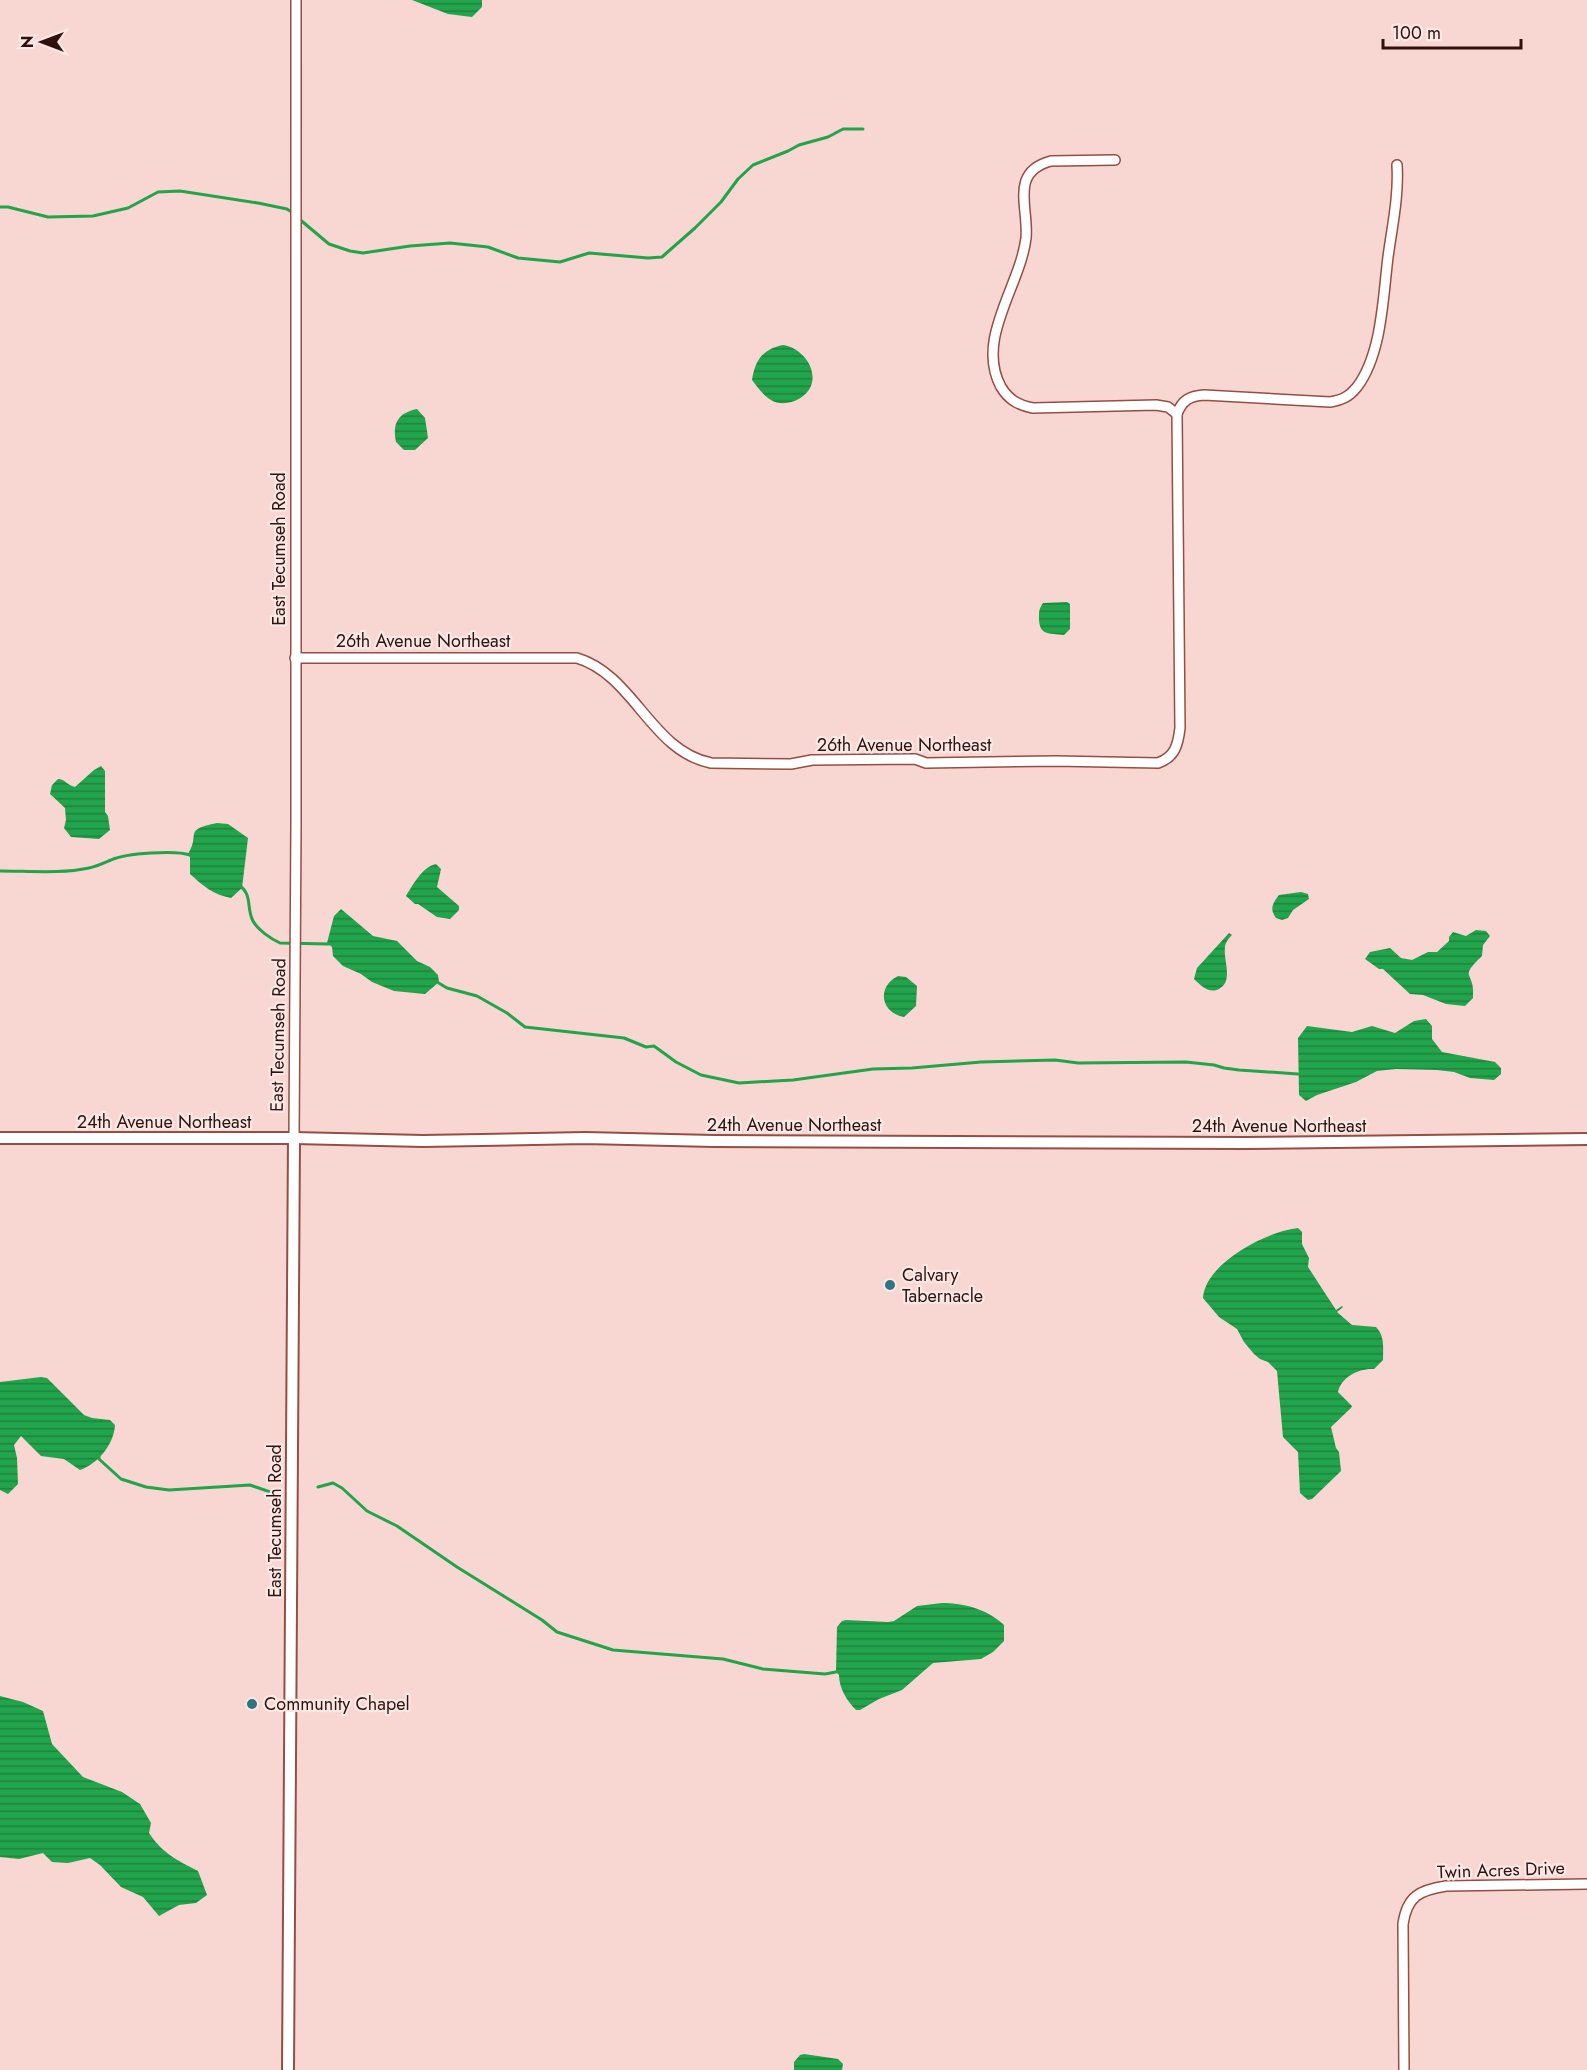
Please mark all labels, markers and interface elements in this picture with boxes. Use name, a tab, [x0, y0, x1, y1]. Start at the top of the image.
north arrow	[12, 12, 72, 72]
scale bar	[1383, 12, 1521, 50]
text: 100 m	[1392, 20, 1441, 46]
text: N	[16, 36, 39, 48]
street label: East Tecumseh Road	[266, 472, 292, 626]
street label: 26th Avenue Northeast	[336, 628, 511, 654]
street label: 26th Avenue Northeast	[817, 732, 992, 758]
street label: East Tecumseh Road	[264, 958, 292, 1112]
street label: 24th Avenue Northeast	[77, 1109, 252, 1135]
street label: 24th Avenue Northeast	[707, 1112, 882, 1138]
street label: 24th Avenue Northeast	[1192, 1113, 1367, 1139]
place label: Calvary Tabernacle	[902, 1262, 983, 1309]
marker: Calvary Tabernacle	[883, 1278, 897, 1292]
street label: East Tecumseh Road	[262, 1444, 288, 1598]
place label: Community Chapel	[264, 1691, 410, 1717]
marker: Community Chapel	[245, 1697, 259, 1711]
street label: Twin Acres Drive	[1437, 1855, 1565, 1885]

